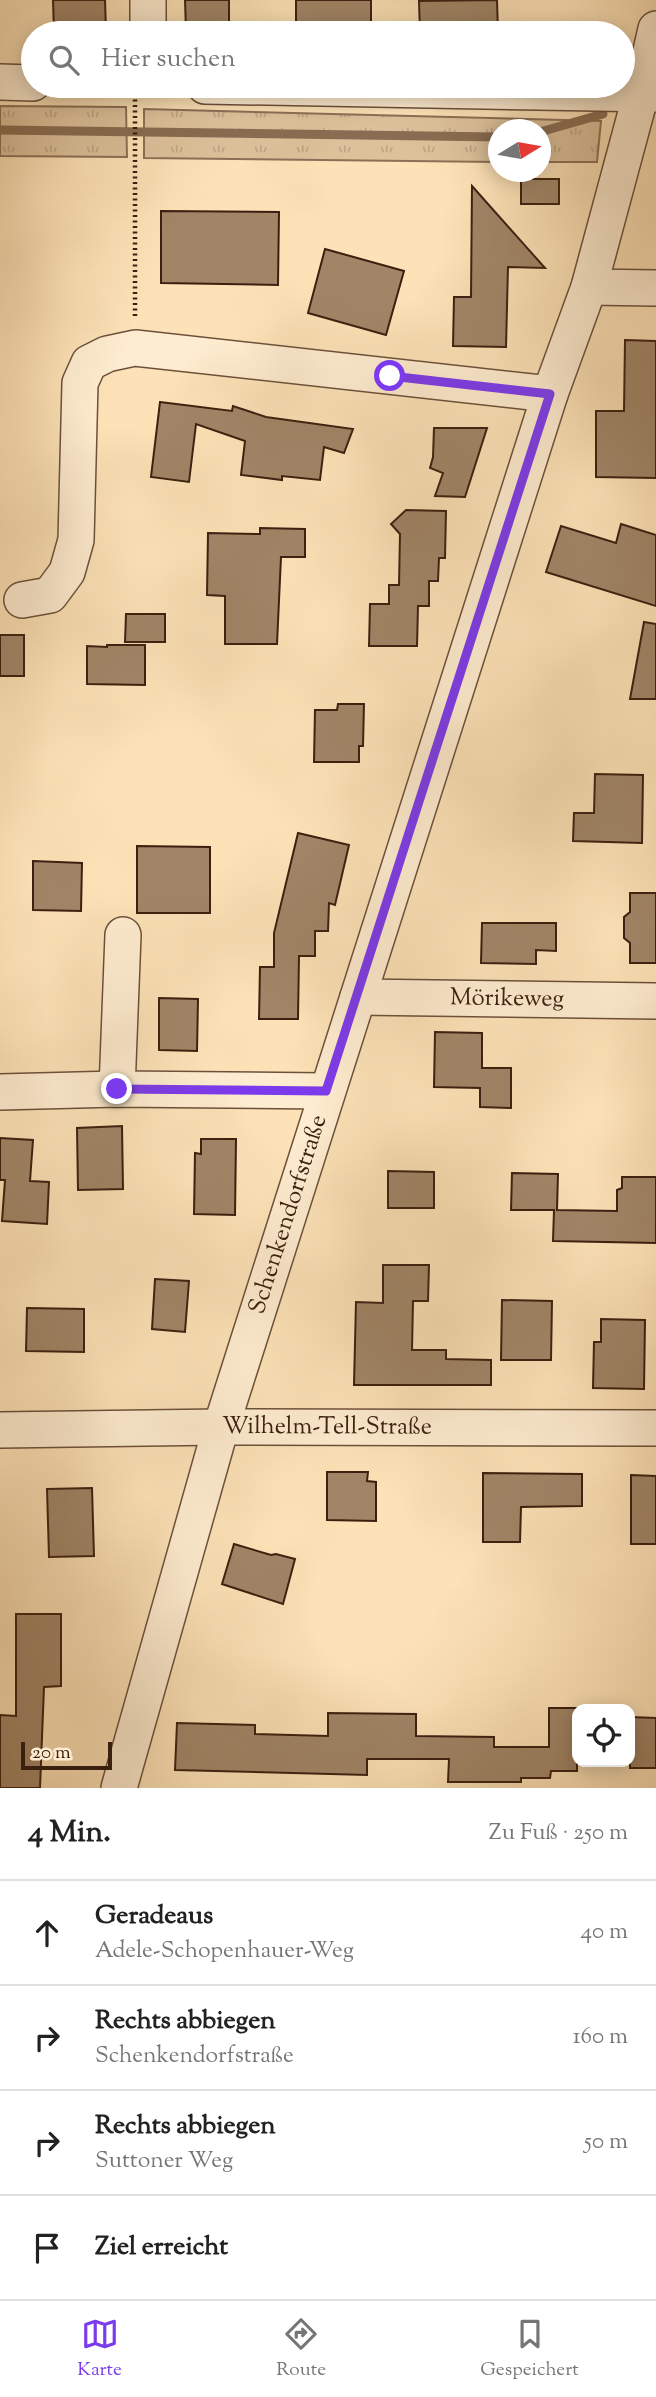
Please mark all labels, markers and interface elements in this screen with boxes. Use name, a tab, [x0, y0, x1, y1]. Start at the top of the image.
search box	[21, 21, 635, 98]
icon: search	[45, 41, 83, 79]
text: Hier suchen	[101, 41, 236, 78]
north arrow	[488, 119, 551, 182]
route start	[374, 360, 405, 391]
street label: Mörikeweg	[450, 981, 565, 1017]
route end	[101, 1073, 132, 1104]
street label: Schenkendorfstraße	[241, 1111, 336, 1319]
street label: Wilhelm-Tell-Straße	[222, 1410, 432, 1444]
map controls	[572, 1704, 635, 1767]
button: locate	[572, 1704, 635, 1767]
scale bar	[21, 1739, 112, 1771]
text: 20 m	[32, 1740, 71, 1767]
text: 4 Min.	[28, 1812, 111, 1855]
text: Zu Fuß · 250 m	[489, 1817, 628, 1850]
text: Geradeaus	[95, 1898, 213, 1935]
icon: ahead	[28, 1914, 66, 1952]
text: 40 m	[581, 1916, 628, 1949]
text: Adele-Schopenhauer-Weg	[95, 1935, 354, 1968]
text: Rechts abbiegen	[95, 2003, 276, 2040]
icon: right	[28, 2019, 66, 2057]
text: 160 m	[573, 2021, 628, 2054]
text: Schenkendorfstraße	[95, 2040, 294, 2073]
text: Rechts abbiegen	[95, 2108, 276, 2145]
icon: right	[28, 2124, 66, 2162]
text: 50 m	[584, 2126, 628, 2159]
text: Suttoner Weg	[95, 2145, 233, 2178]
icon: arrive	[28, 2229, 66, 2267]
text: Ziel erreicht	[95, 2229, 228, 2266]
tab: Karte	[77, 2315, 122, 2384]
tab: Route	[276, 2315, 326, 2384]
tab: Gespeichert	[480, 2315, 579, 2384]

